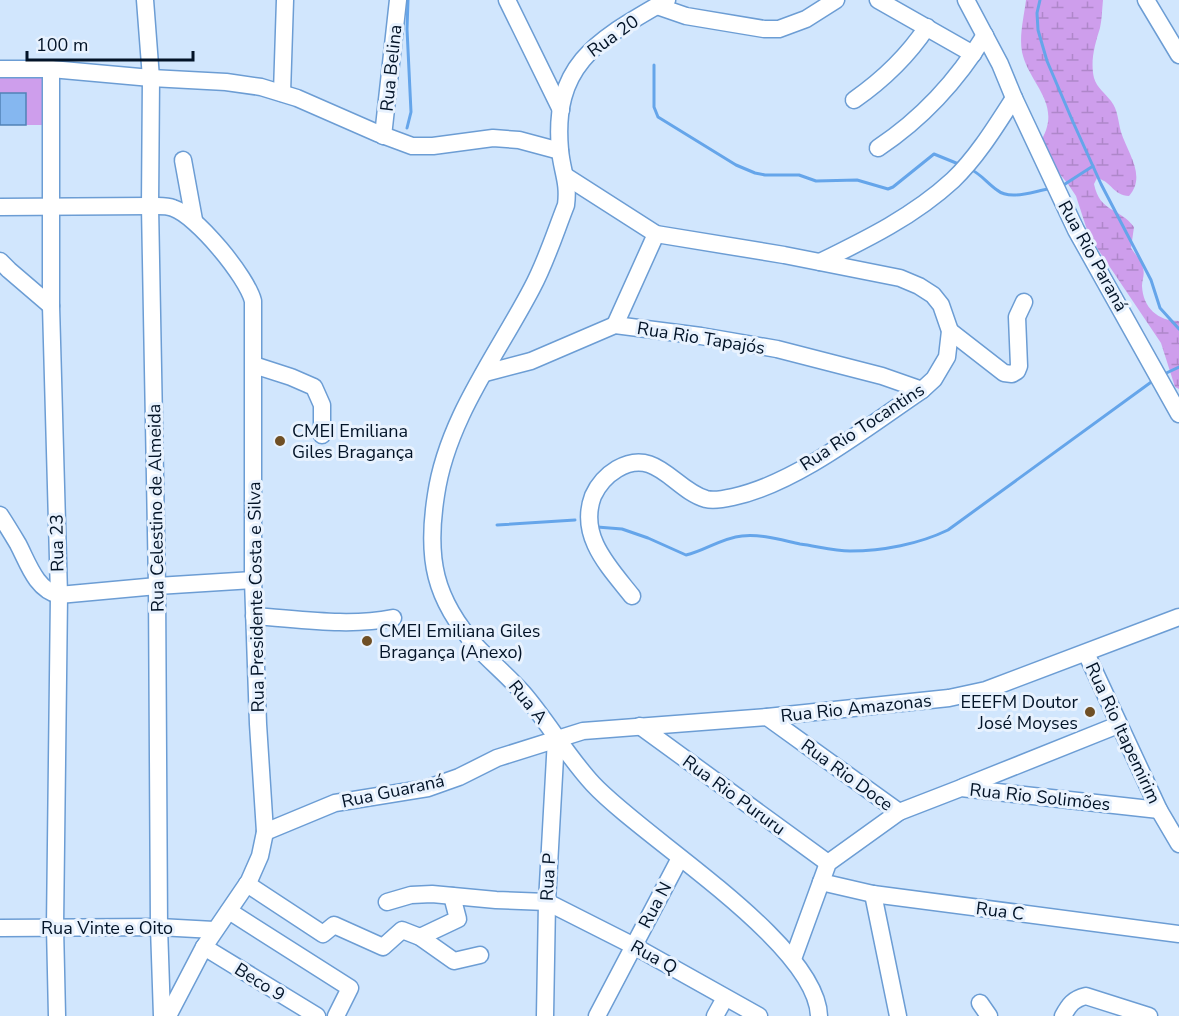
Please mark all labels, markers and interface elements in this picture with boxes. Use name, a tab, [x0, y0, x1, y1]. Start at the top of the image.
street label: Rua 20	[583, 9, 643, 63]
street label: Rua Belina	[375, 23, 407, 113]
scale bar	[27, 24, 194, 62]
text: 100 m	[36, 33, 88, 57]
street label: Rua Rio Paraná	[1053, 196, 1133, 316]
street label: Rua Rio Tapajós	[635, 316, 767, 360]
street label: Rua Rio Tocantins	[795, 378, 929, 476]
street label: Rua Celestino de Almeida	[142, 404, 170, 612]
place label: CMEI Emiliana Giles Bragança	[292, 419, 414, 464]
marker: CMEI Emiliana Giles Bragança	[273, 434, 287, 448]
street label: Rua Presidente Costa e Silva	[242, 481, 270, 713]
street label: Rua 23	[44, 514, 70, 572]
place label: CMEI Emiliana Giles Bragança (Anexo)	[379, 619, 540, 664]
marker: CMEI Emiliana Giles Bragança (Anexo)	[360, 634, 374, 648]
street label: Rua Rio Itapemirim	[1080, 658, 1166, 808]
street label: Rua A	[503, 675, 553, 729]
street label: Rua Rio Amazonas	[779, 688, 933, 728]
place label: EEEFM Doutor José Moyses	[961, 690, 1079, 735]
marker: EEEFM Doutor José Moyses	[1083, 705, 1097, 719]
street label: Rua Rio Doce	[796, 733, 898, 817]
street label: Rua Rio Pururu	[678, 750, 790, 840]
street label: Rua Guaraná	[339, 768, 447, 814]
street label: Rua Rio Solimões	[968, 778, 1112, 816]
street label: Rua P	[535, 853, 561, 901]
street label: Rua N	[633, 877, 677, 933]
street label: Rua C	[975, 896, 1025, 926]
street label: Rua Vinte e Oito	[41, 916, 173, 940]
street label: Rua Q	[626, 934, 682, 980]
street label: Beco 9	[230, 957, 290, 1007]

